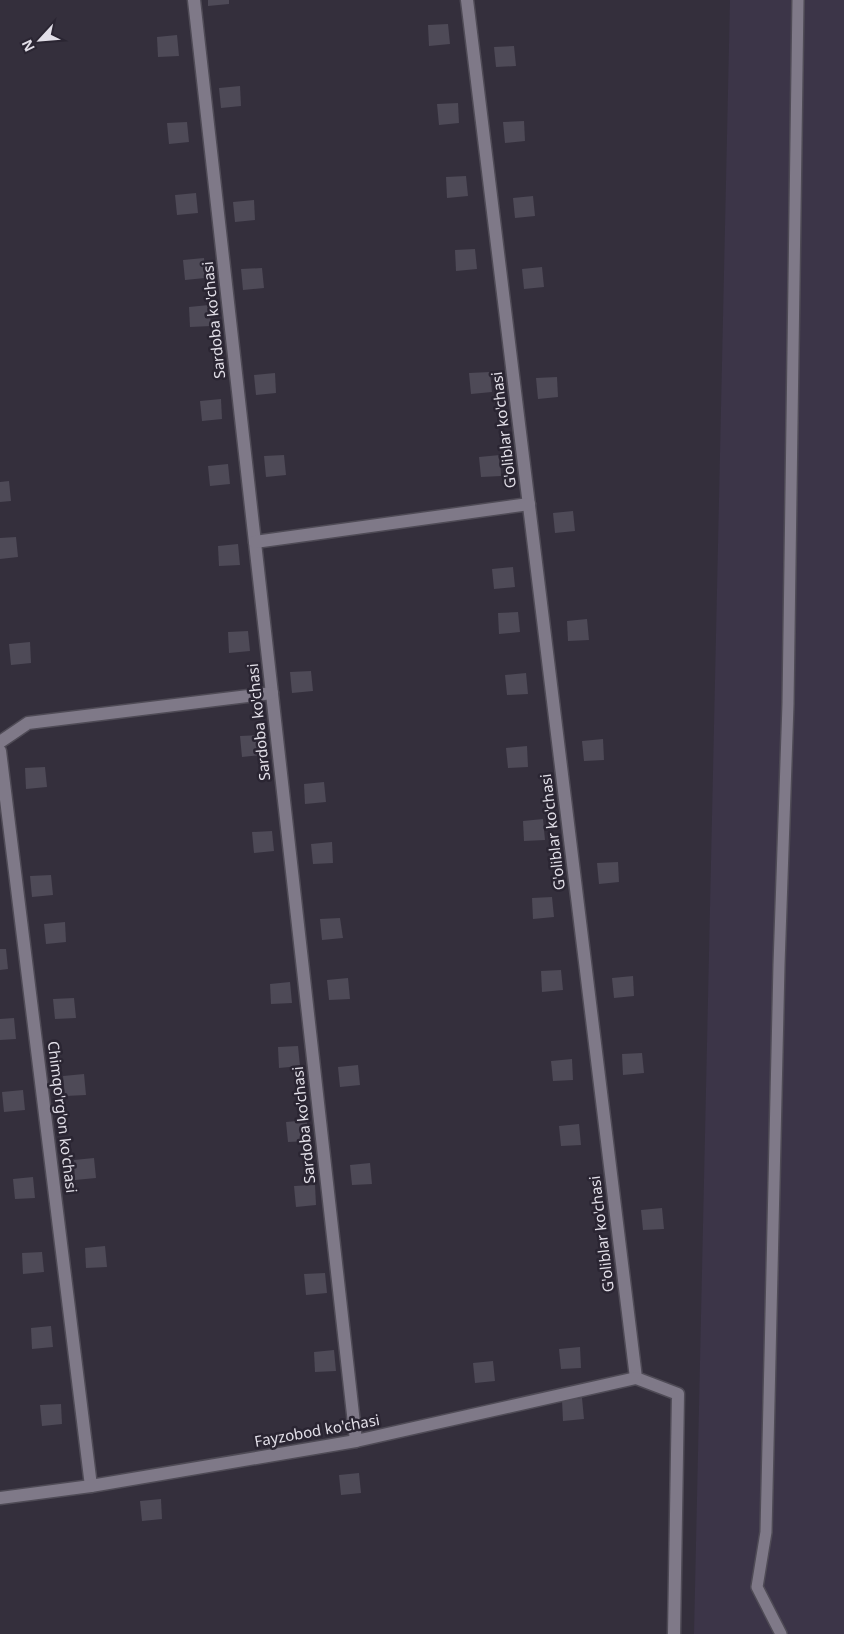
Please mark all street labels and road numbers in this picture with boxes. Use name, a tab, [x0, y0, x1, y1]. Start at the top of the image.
street label: Sardoba ko'chasi	[197, 261, 229, 380]
street label: G'oliblar ko'chasi	[486, 371, 520, 489]
street label: Sardoba ko'chasi	[242, 663, 274, 782]
street label: G'oliblar ko'chasi	[535, 773, 569, 891]
street label: Chimqo'rg'on ko'chasi	[44, 1040, 82, 1194]
street label: Sardoba ko'chasi	[287, 1066, 319, 1185]
street label: G'oliblar ko'chasi	[584, 1175, 618, 1293]
street label: Fayzobod ko'chasi	[253, 1409, 381, 1451]

